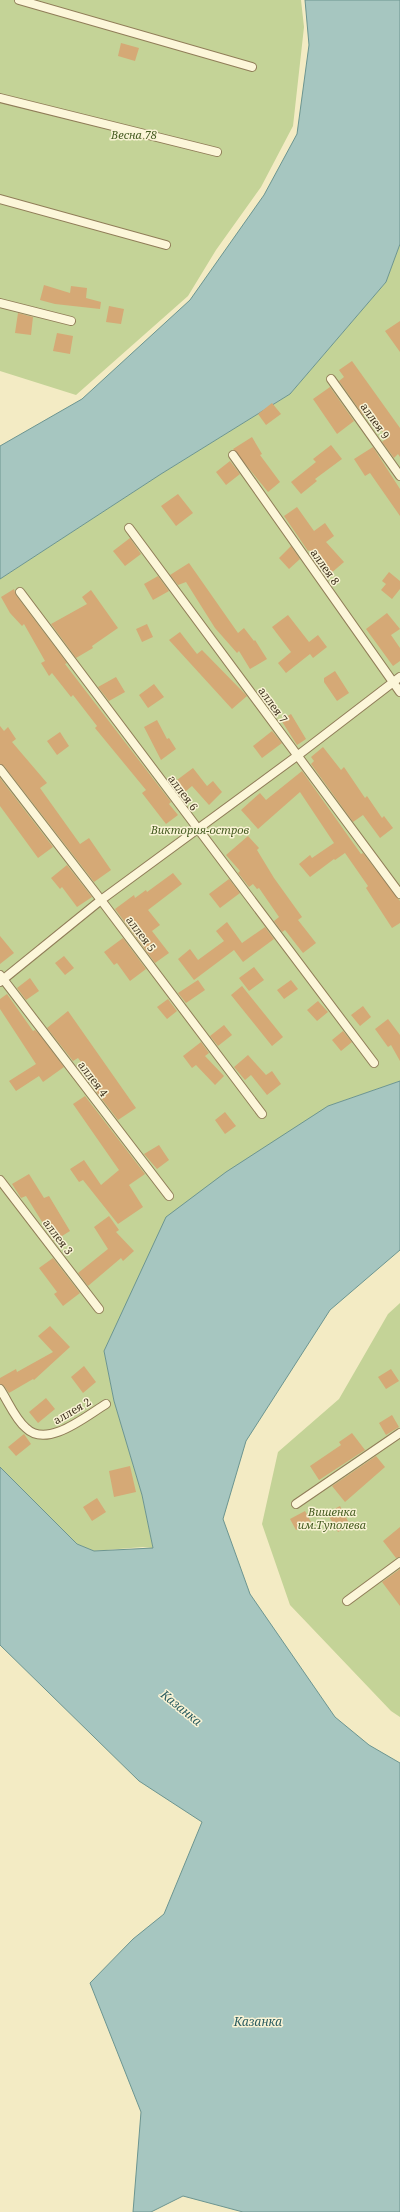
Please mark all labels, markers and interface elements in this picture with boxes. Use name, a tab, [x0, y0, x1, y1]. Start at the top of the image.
park label: Весна 78	[110, 127, 157, 142]
street label: аллея 9	[358, 400, 393, 442]
street label: аллея 8	[308, 546, 343, 588]
street label: аллея 7	[255, 684, 291, 726]
street label: аллея 6	[165, 772, 202, 814]
park label: Виктория-остров	[150, 822, 250, 837]
street label: аллея 5	[123, 913, 160, 955]
street label: аллея 4	[75, 1058, 112, 1100]
street label: аллея 3	[40, 1216, 77, 1258]
street label: аллея 2	[50, 1394, 93, 1427]
park label: Вишенка им.Туполева	[298, 1504, 367, 1532]
water label: Казанка	[156, 1685, 206, 1730]
water label: Казанка	[233, 2013, 282, 2030]

